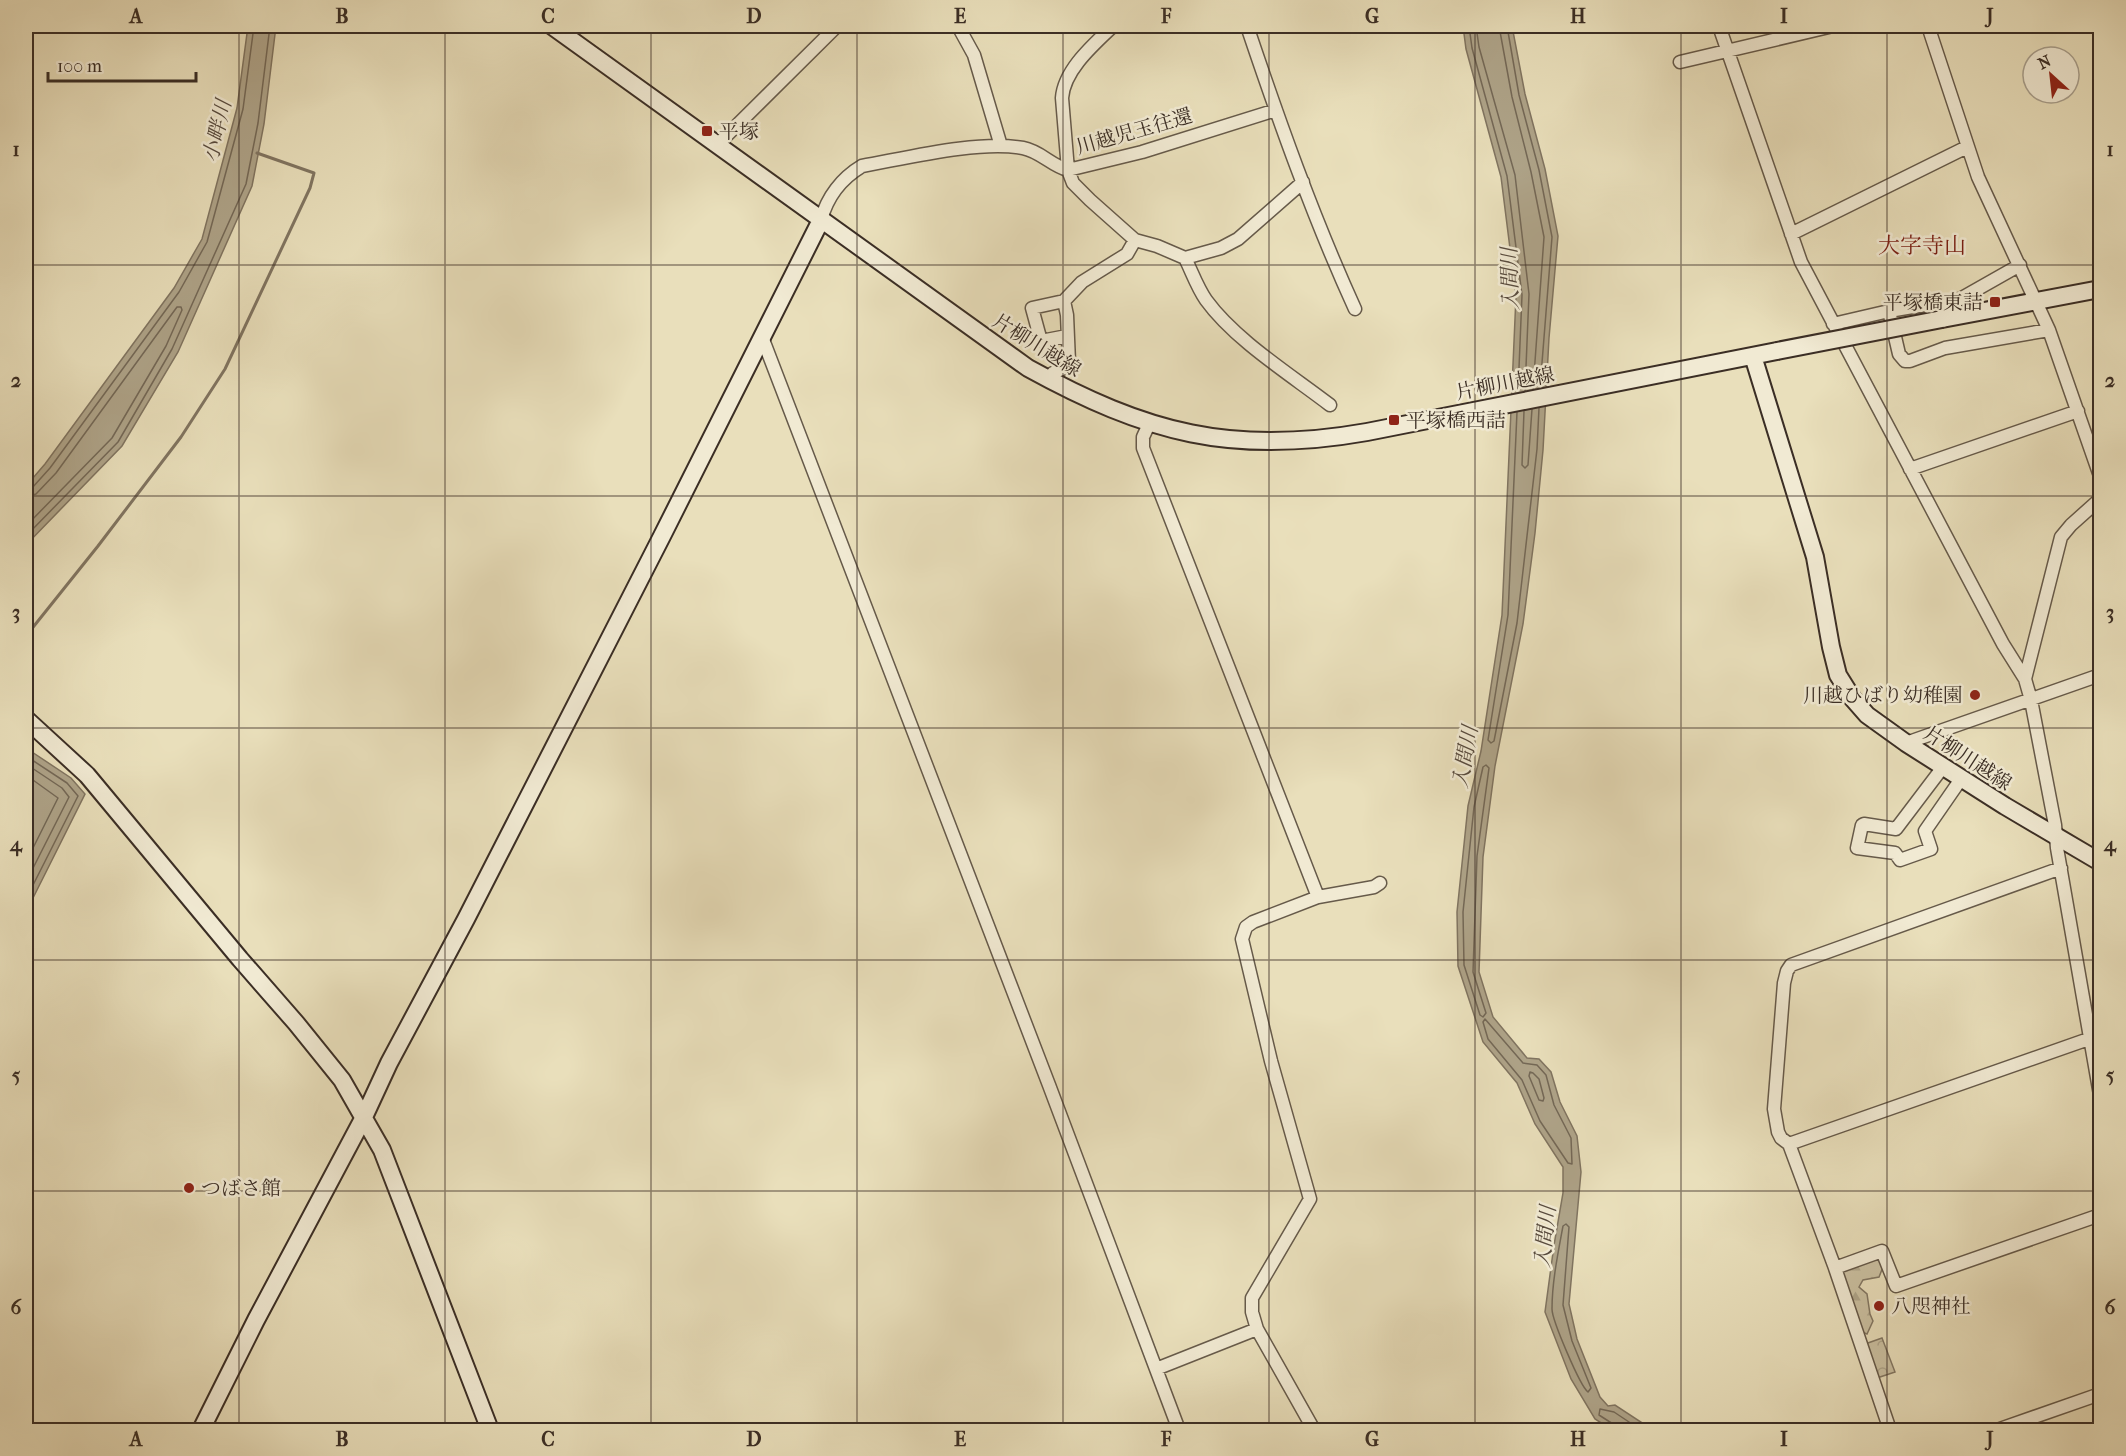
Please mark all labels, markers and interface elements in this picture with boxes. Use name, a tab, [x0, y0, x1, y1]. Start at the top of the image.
text: A	[128, 5, 144, 28]
text: B	[335, 5, 349, 28]
text: C	[541, 5, 555, 28]
text: D	[746, 5, 762, 28]
text: E	[954, 5, 966, 28]
text: F	[1160, 5, 1172, 28]
text: G	[1365, 5, 1379, 28]
text: H	[1570, 5, 1586, 28]
text: I	[1780, 5, 1788, 28]
text: J	[1984, 5, 1994, 28]
scale bar	[48, 45, 196, 83]
north arrow	[2021, 45, 2081, 105]
text: N	[2035, 50, 2055, 73]
text: 100 m	[57, 56, 102, 77]
water label: 小畔川	[198, 96, 236, 164]
street label: 川越児玉往還	[1073, 104, 1195, 159]
place label: 平塚	[719, 120, 759, 143]
marker: 平塚	[700, 124, 714, 138]
text: 1	[12, 138, 20, 161]
text: 1	[2106, 138, 2114, 161]
district label: 大字寺山	[1878, 233, 1966, 259]
water label: 入間川	[1497, 245, 1523, 311]
place label: 平塚橋東詰	[1883, 291, 1983, 314]
marker: 平塚橋東詰	[1988, 295, 2002, 309]
street label: 片柳川越線	[988, 309, 1085, 382]
street label: 片柳川越線	[1454, 363, 1556, 404]
text: 2	[11, 369, 21, 392]
text: 2	[2105, 369, 2115, 392]
place label: 平塚橋西詰	[1406, 409, 1506, 432]
marker: 平塚橋西詰	[1387, 413, 1401, 427]
text: 3	[12, 601, 20, 624]
text: 3	[2106, 601, 2114, 624]
place label: 川越ひばり幼稚園	[1803, 684, 1963, 707]
marker: 川越ひばり幼稚園	[1968, 688, 1982, 702]
water label: 入間川	[1448, 722, 1483, 790]
street label: 片柳川越線	[1920, 722, 2016, 795]
text: 4	[9, 833, 23, 857]
text: 4	[2103, 833, 2117, 857]
text: 5	[12, 1064, 21, 1087]
text: 5	[2106, 1064, 2115, 1087]
place label: つばさ館	[201, 1177, 281, 1200]
marker: つばさ館	[182, 1181, 196, 1195]
water label: 入間川	[1530, 1202, 1560, 1270]
place label: 八咫神社	[1891, 1295, 1971, 1318]
text: 6	[11, 1296, 23, 1319]
text: 6	[2105, 1296, 2117, 1319]
marker: 八咫神社	[1872, 1299, 1886, 1313]
text: A	[128, 1428, 144, 1451]
text: B	[335, 1428, 349, 1451]
text: C	[541, 1428, 555, 1451]
text: D	[746, 1428, 762, 1451]
text: E	[954, 1428, 966, 1451]
text: F	[1160, 1428, 1172, 1451]
text: G	[1365, 1428, 1379, 1451]
text: H	[1570, 1428, 1586, 1451]
text: I	[1780, 1428, 1788, 1451]
text: J	[1984, 1428, 1994, 1451]

